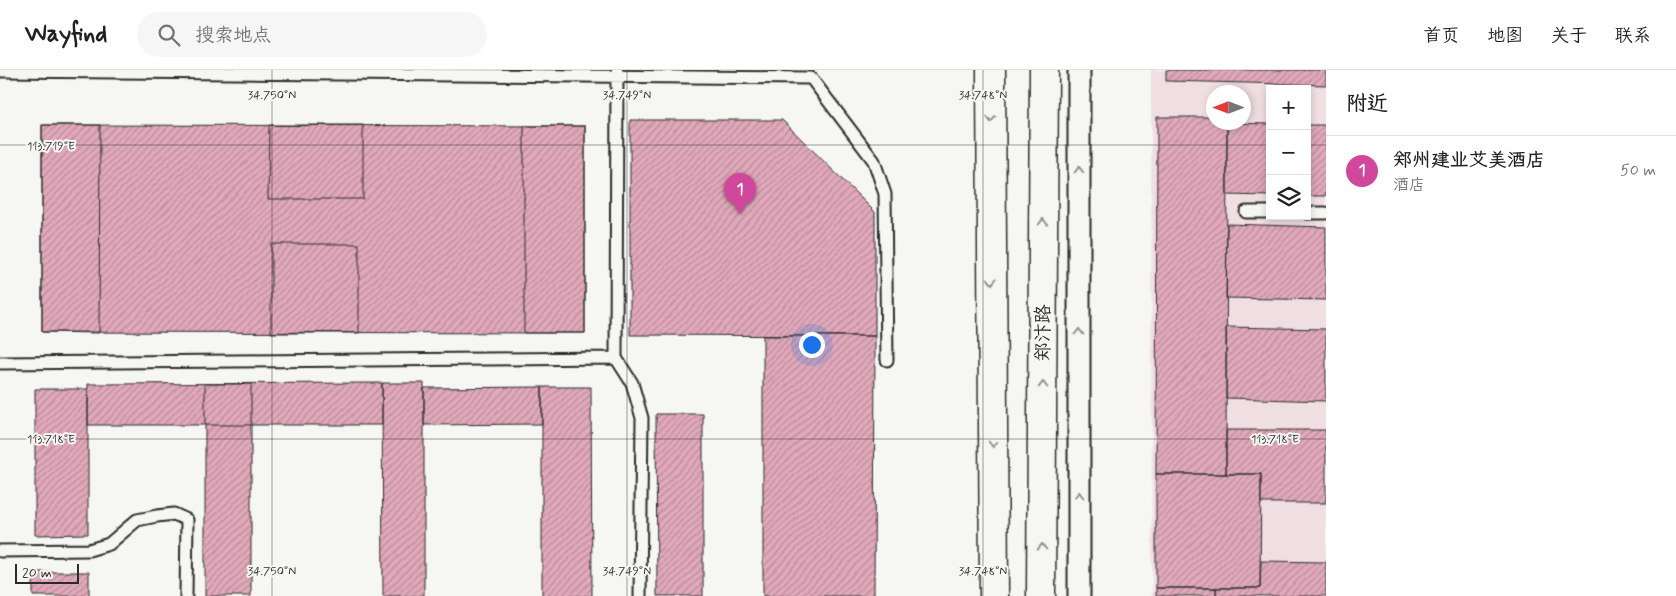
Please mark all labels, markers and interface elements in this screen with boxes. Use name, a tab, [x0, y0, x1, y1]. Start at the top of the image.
search box	[137, 12, 487, 57]
text: Wayfind	[25, 19, 107, 50]
icon: search	[155, 21, 183, 49]
text: 搜索地点	[195, 23, 271, 48]
text: 首页	[1423, 24, 1459, 48]
text: 地图	[1487, 24, 1523, 48]
text: 关于	[1551, 24, 1587, 48]
text: 联系	[1615, 24, 1651, 48]
north arrow	[1206, 85, 1251, 130]
map controls	[1266, 85, 1311, 220]
button: +	[1266, 85, 1311, 130]
text: 34.750°N	[248, 88, 296, 104]
text: 34.749°N	[603, 88, 651, 104]
text: 34.748°N	[959, 88, 1007, 104]
text: 附近	[1346, 90, 1388, 118]
one-way arrow	[986, 115, 996, 123]
button: −	[1266, 130, 1311, 175]
text: 113.719°E	[27, 139, 75, 155]
text: 郑州建业艾美酒店	[1393, 148, 1545, 173]
text: 1	[1358, 160, 1366, 181]
text: 50 m	[1620, 160, 1656, 181]
one-way arrow	[1074, 166, 1084, 174]
pin: 1	[724, 173, 756, 214]
button: layers	[1266, 175, 1311, 220]
text: 酒店	[1393, 175, 1425, 196]
one-way arrow	[1038, 218, 1048, 226]
one-way arrow	[987, 278, 997, 285]
street label: 郑汴路	[1031, 304, 1056, 362]
one-way arrow	[1074, 328, 1084, 336]
your location	[799, 332, 825, 358]
one-way arrow	[1037, 381, 1048, 389]
text: 113.718°E	[27, 432, 75, 448]
text: 113.718°E	[1251, 432, 1299, 448]
one-way arrow	[988, 440, 998, 448]
one-way arrow	[1074, 491, 1084, 498]
one-way arrow	[1037, 543, 1047, 551]
scale bar	[15, 561, 79, 584]
text: 20 m	[22, 564, 52, 582]
text: 34.750°N	[248, 564, 296, 580]
text: 34.749°N	[603, 564, 651, 580]
text: 34.748°N	[959, 564, 1007, 580]

